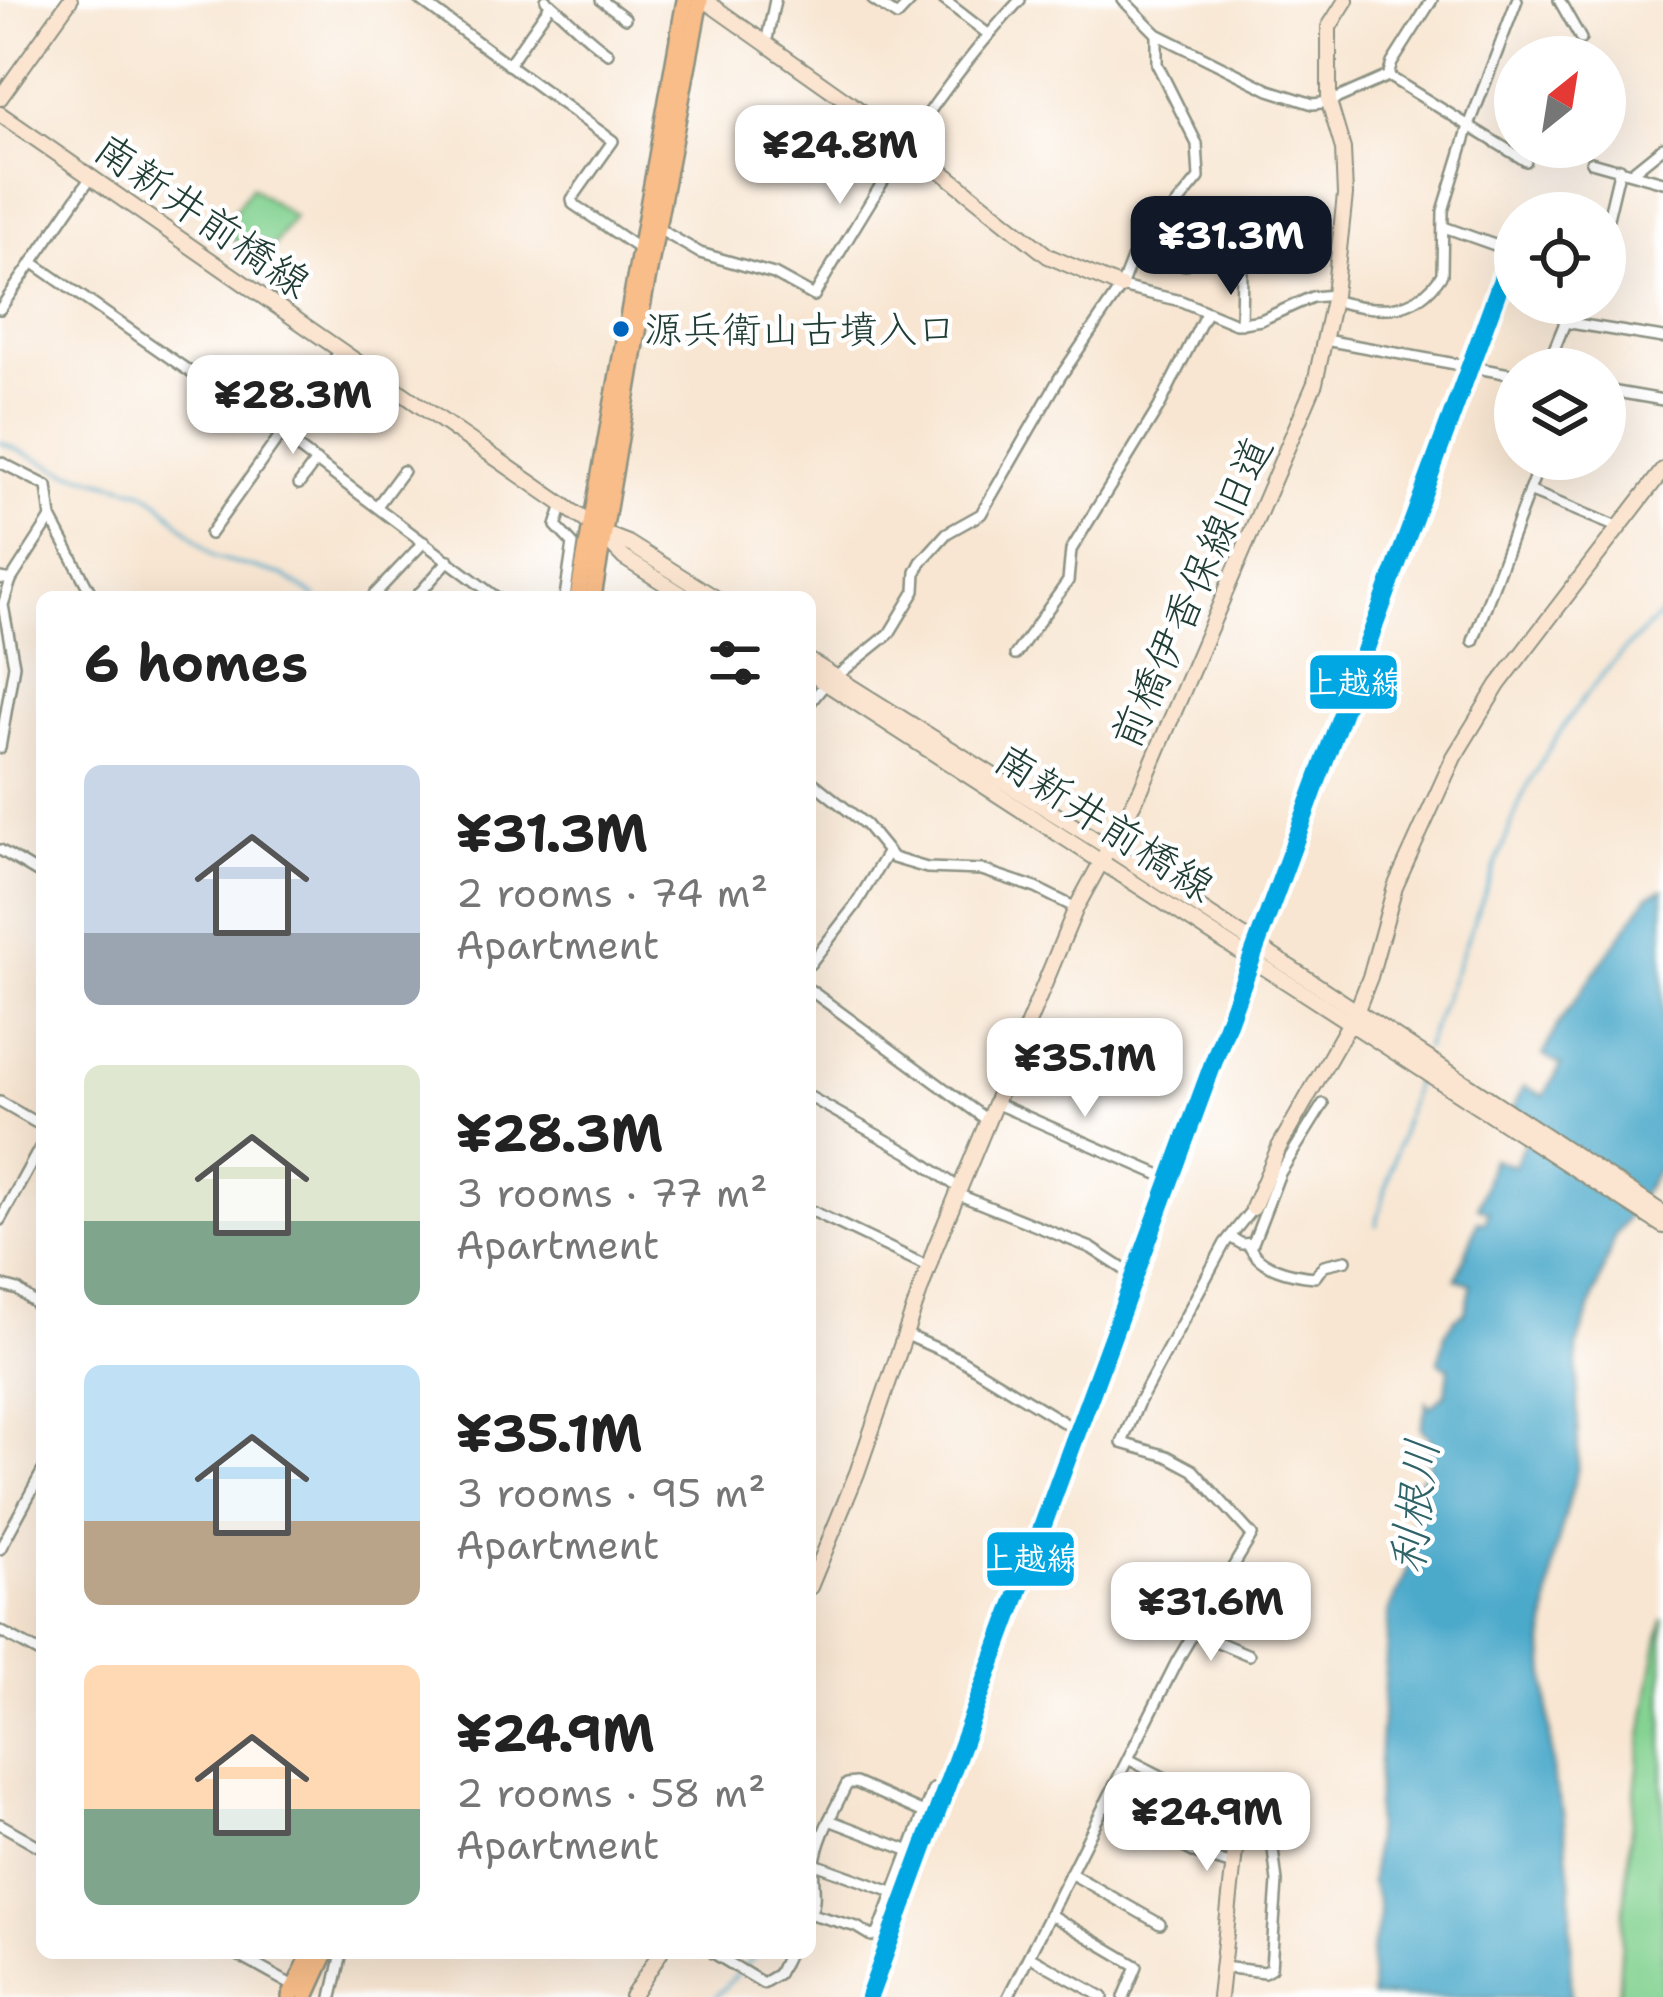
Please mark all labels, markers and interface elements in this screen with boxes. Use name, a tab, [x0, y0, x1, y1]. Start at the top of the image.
north arrow	[1494, 36, 1626, 168]
map controls	[1494, 36, 1626, 480]
pin: ¥24.8M	[742, 105, 938, 207]
text: ¥24.8M	[762, 118, 918, 170]
street label: 南新井前橋線	[84, 120, 322, 310]
button: locate	[1494, 192, 1626, 324]
pin: ¥31.3M	[1133, 196, 1329, 298]
text: ¥31.3M	[1158, 209, 1304, 261]
place label: 源兵衛山古墳入口	[644, 303, 956, 355]
marker: 源兵衛山古墳入口	[610, 318, 632, 340]
button: layers	[1494, 348, 1626, 480]
pin: ¥28.3M	[195, 355, 391, 457]
text: ¥28.3M	[214, 368, 372, 420]
street label: 前橋伊香保線旧道	[1097, 427, 1285, 757]
text: 6 homes	[84, 629, 308, 697]
icon: filters	[702, 630, 768, 696]
line badge: 上越線	[1308, 653, 1399, 711]
text: 上越線	[1305, 660, 1404, 705]
street label: 南新井前橋線	[984, 730, 1226, 914]
text: ¥31.3M	[456, 799, 648, 867]
icon: home	[180, 813, 324, 957]
text: 2 rooms · 74 m²	[456, 867, 768, 919]
text: Apartment	[456, 919, 659, 971]
pin: ¥35.1M	[987, 1018, 1183, 1120]
text: ¥35.1M	[1014, 1031, 1156, 1083]
text: ¥28.3M	[456, 1099, 663, 1167]
icon: home	[180, 1113, 324, 1257]
text: 3 rooms · 77 m²	[456, 1167, 768, 1219]
text: Apartment	[456, 1219, 659, 1271]
text: ¥35.1M	[456, 1399, 642, 1467]
icon: home	[180, 1413, 324, 1557]
water label: 利根川	[1376, 1435, 1452, 1577]
text: 3 rooms · 95 m²	[456, 1467, 766, 1519]
text: Apartment	[456, 1519, 659, 1571]
line badge: 上越線	[985, 1530, 1076, 1588]
text: 上越線	[981, 1536, 1080, 1581]
pin: ¥31.6M	[1113, 1562, 1309, 1664]
text: ¥31.6M	[1138, 1575, 1284, 1627]
text: ¥24.9M	[456, 1699, 655, 1767]
icon: home	[180, 1713, 324, 1857]
text: 2 rooms · 58 m²	[456, 1767, 766, 1819]
pin: ¥24.9M	[1109, 1772, 1305, 1874]
text: ¥24.9M	[1131, 1785, 1283, 1837]
text: Apartment	[456, 1819, 659, 1871]

